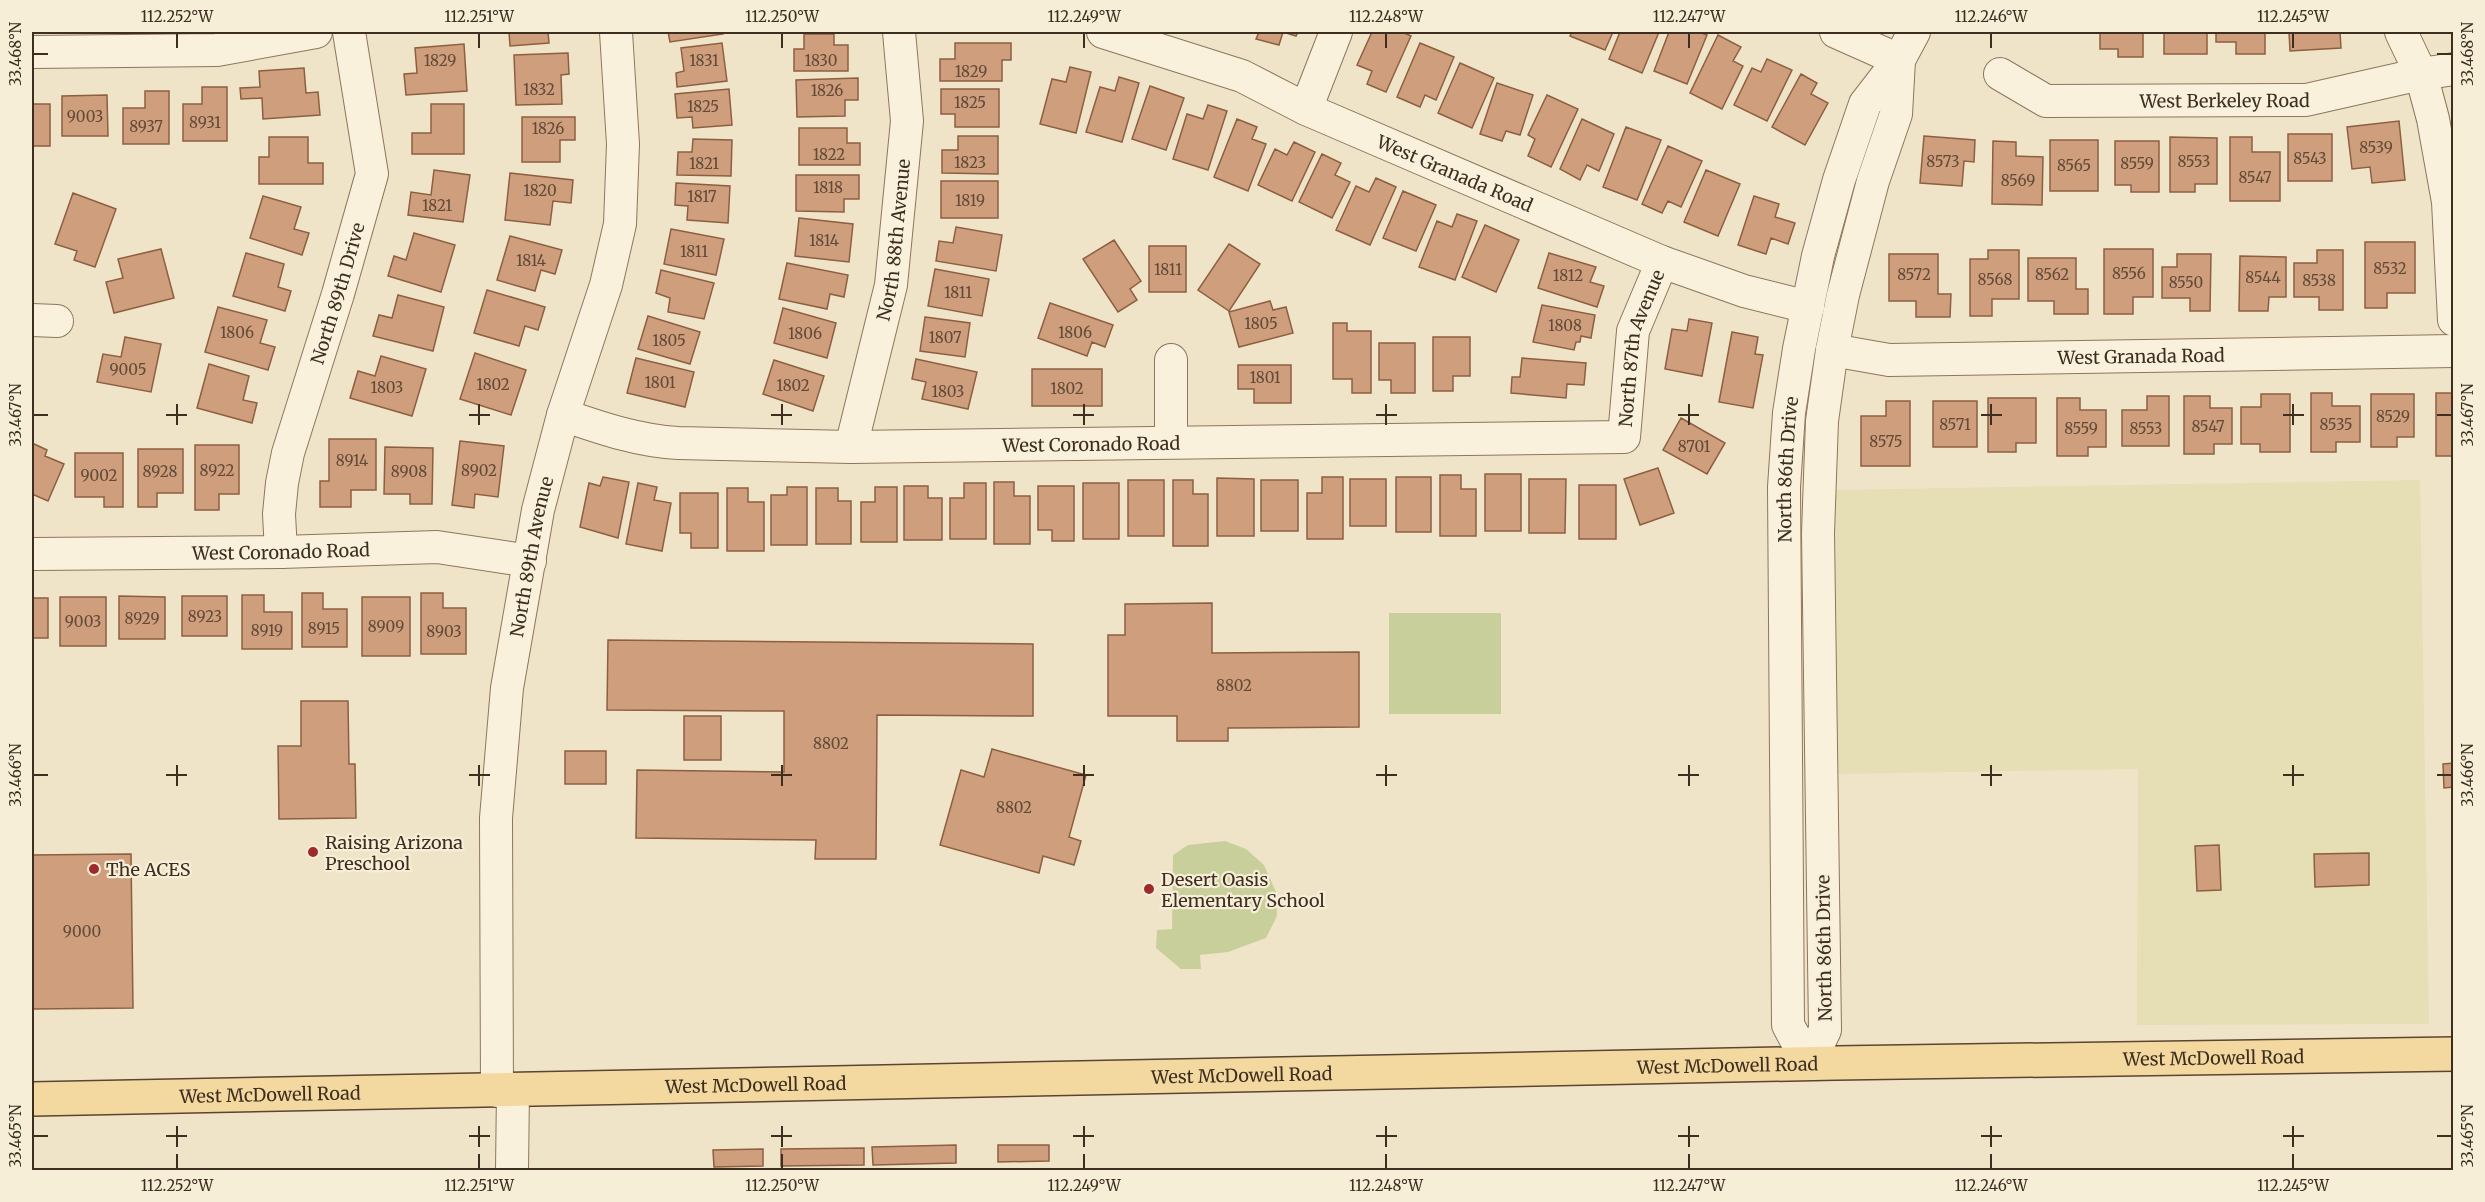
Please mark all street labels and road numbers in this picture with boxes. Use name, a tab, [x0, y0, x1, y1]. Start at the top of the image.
street label: West Berkeley Road	[2138, 88, 2310, 112]
street label: West Granada Road	[1373, 129, 1537, 217]
street label: North 88th Avenue	[871, 158, 915, 323]
street label: North 89th Drive	[305, 220, 369, 367]
street label: North 87th Avenue	[1613, 266, 1669, 428]
street label: West Granada Road	[2056, 343, 2225, 369]
street label: North 86th Drive	[1773, 395, 1803, 543]
street label: West Coronado Road	[1001, 431, 1181, 457]
street label: North 89th Avenue	[505, 474, 558, 639]
street label: West Coronado Road	[191, 538, 371, 564]
street label: North 86th Drive	[1811, 875, 1837, 1021]
street label: West McDowell Road	[2122, 1045, 2305, 1070]
street label: West McDowell Road	[1636, 1052, 1819, 1078]
street label: West McDowell Road	[1150, 1062, 1333, 1088]
street label: West McDowell Road	[664, 1071, 847, 1098]
street label: West McDowell Road	[178, 1081, 361, 1108]

